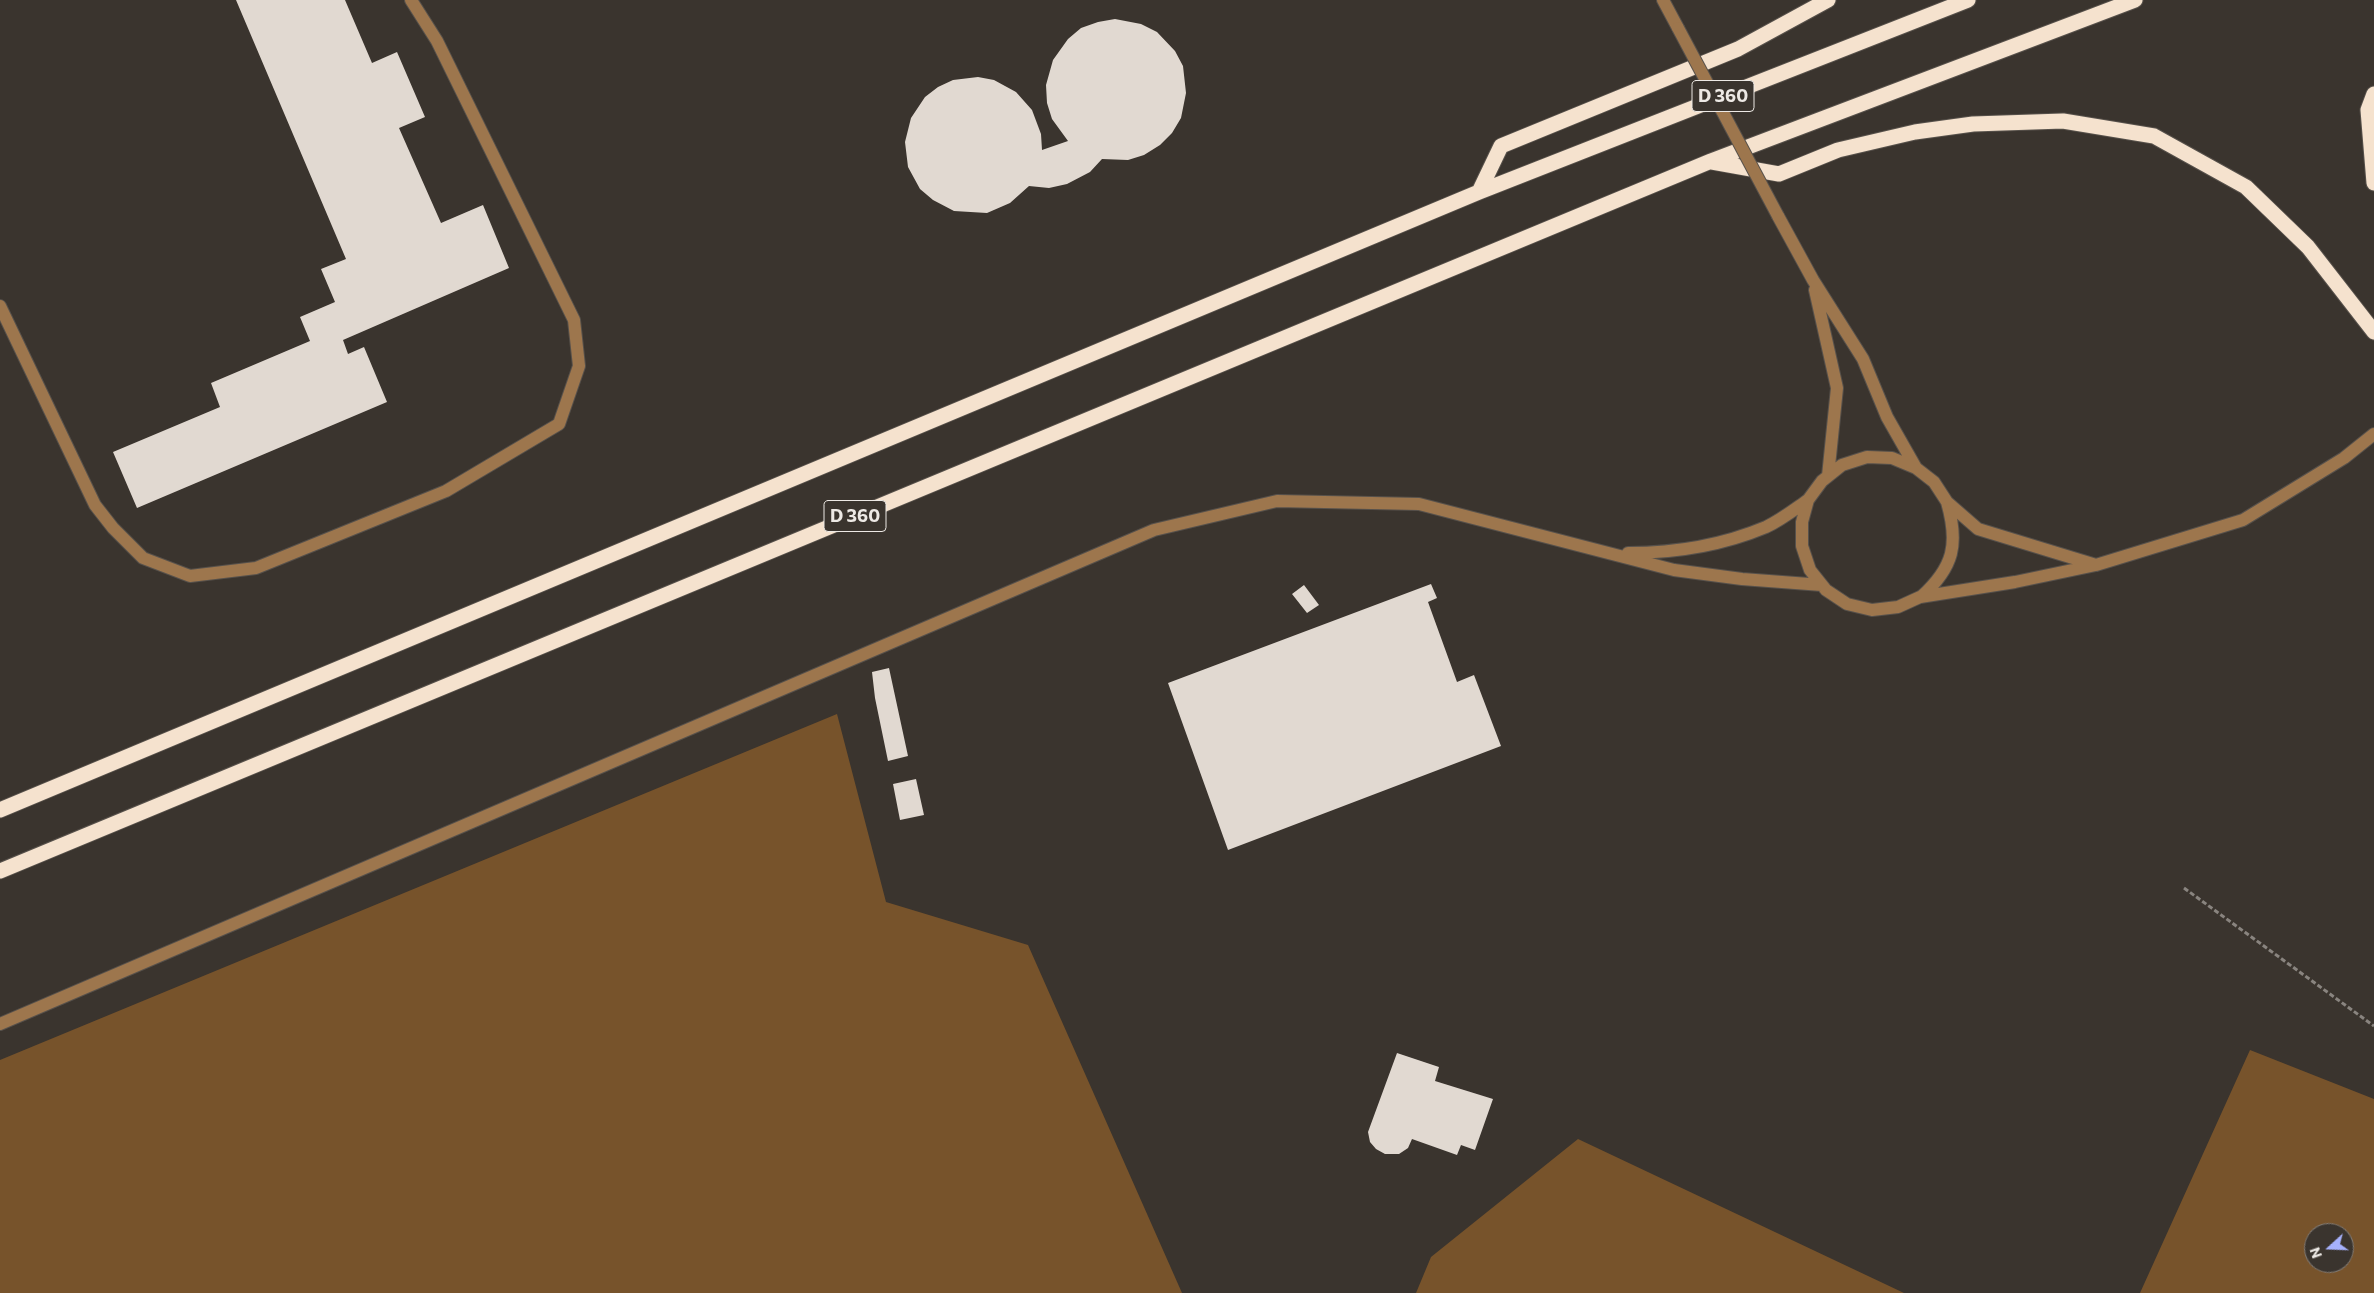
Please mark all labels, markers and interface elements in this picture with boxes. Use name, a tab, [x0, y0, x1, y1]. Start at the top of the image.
road number: D 360	[1692, 80, 1754, 112]
road number: D 360	[824, 501, 886, 532]
north arrow	[2304, 1223, 2354, 1273]
text: N	[2306, 1245, 2325, 1261]

